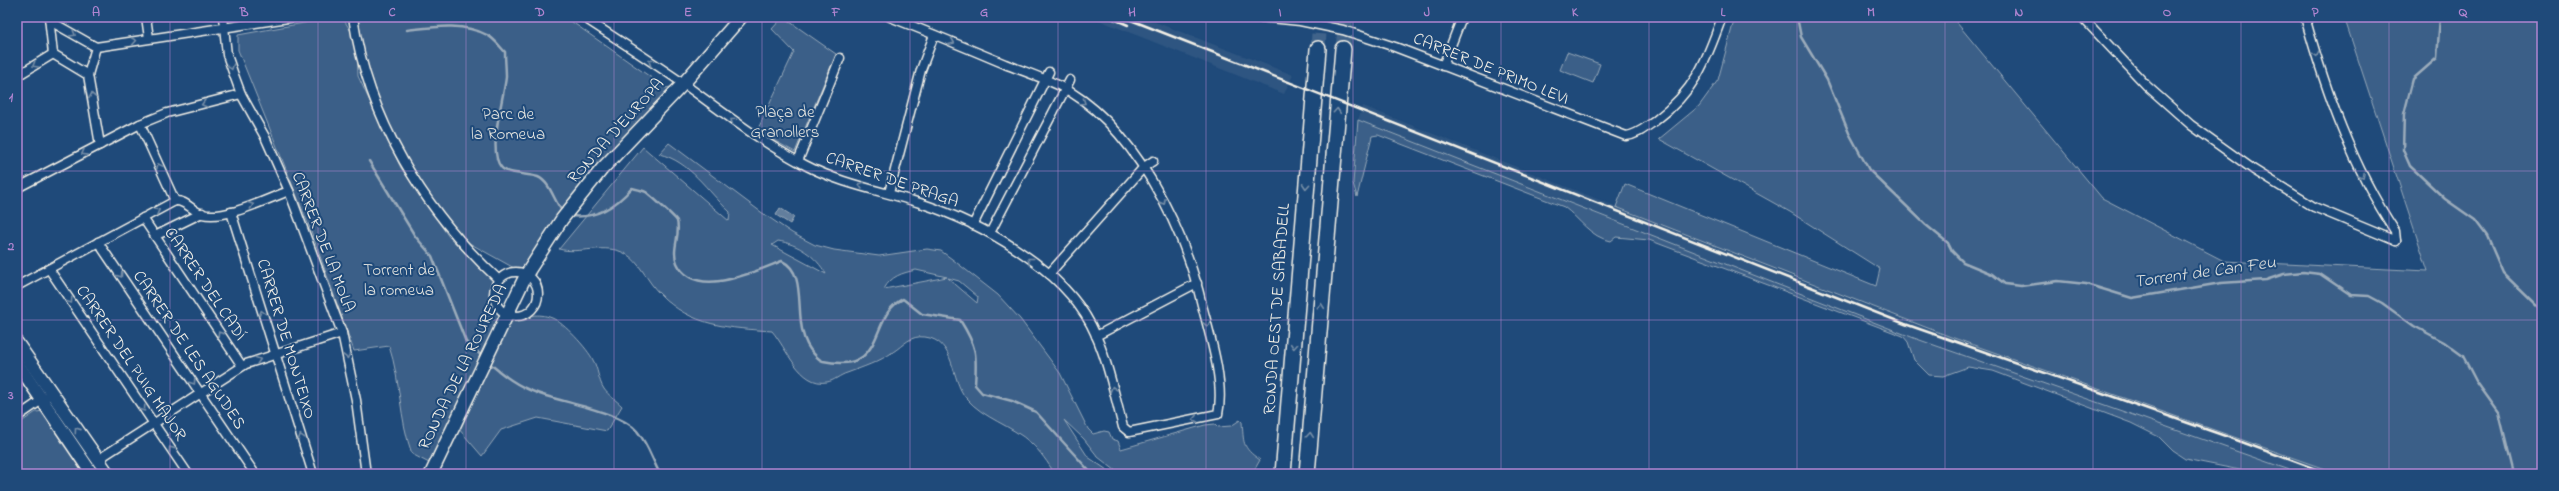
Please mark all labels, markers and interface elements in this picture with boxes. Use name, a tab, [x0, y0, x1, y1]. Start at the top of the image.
text: A	[92, 3, 100, 22]
text: B	[239, 3, 249, 22]
text: C	[388, 3, 396, 22]
text: D	[534, 3, 545, 22]
text: E	[684, 3, 692, 22]
text: F	[831, 3, 841, 22]
text: G	[980, 3, 988, 22]
text: H	[1128, 3, 1136, 22]
text: I	[1278, 3, 1282, 22]
text: J	[1424, 3, 1430, 22]
text: K	[1572, 3, 1579, 22]
text: L	[1721, 3, 1727, 22]
text: M	[1867, 3, 1875, 22]
text: N	[2015, 3, 2024, 22]
text: O	[2163, 3, 2172, 22]
text: P	[2312, 3, 2319, 22]
text: Q	[2459, 3, 2468, 22]
street label: CARRER DE PRIMO LEVI	[1409, 26, 1573, 112]
one-way arrow	[69, 29, 76, 36]
one-way arrow	[131, 37, 137, 45]
one-way arrow	[948, 37, 956, 45]
one-way arrow	[2311, 51, 2320, 58]
one-way arrow	[32, 60, 39, 68]
one-way arrow	[648, 60, 655, 67]
one-way arrow	[227, 63, 235, 70]
street label: RONDA D'EUROPA	[562, 73, 670, 189]
text: 1	[9, 88, 14, 107]
one-way arrow	[88, 93, 97, 99]
one-way arrow	[1078, 97, 1085, 104]
one-way arrow	[200, 99, 207, 108]
park label: Plaça de Granollers	[750, 100, 820, 145]
park label: Parc de la Romeua	[471, 102, 545, 147]
one-way arrow	[1333, 108, 1342, 114]
one-way arrow	[731, 119, 738, 126]
street label: CARRER DE PRAGA	[822, 145, 962, 215]
one-way arrow	[81, 148, 88, 156]
one-way arrow	[156, 162, 164, 170]
street label: CARRER DE LA MOLA	[285, 168, 361, 316]
one-way arrow	[2357, 172, 2365, 179]
one-way arrow	[858, 181, 865, 190]
one-way arrow	[1301, 183, 1310, 189]
one-way arrow	[1158, 198, 1166, 205]
one-way arrow	[247, 201, 254, 209]
street label: RONDA OEST DE SABADELL	[1257, 202, 1297, 415]
one-way arrow	[153, 208, 160, 215]
street label: CARRER DEL CADÍ	[158, 222, 252, 346]
text: 2	[7, 237, 15, 256]
water label: Torrent de Can Feu	[2132, 250, 2278, 296]
street label: CARRER DE MONTEIXO	[250, 256, 322, 422]
one-way arrow	[1028, 257, 1035, 264]
park label: Torrent de la romeua	[363, 258, 435, 303]
street label: CARRER DE LES AGUDES	[126, 266, 252, 435]
one-way arrow	[115, 270, 122, 277]
street label: CARRER DEL PUIG MAJOR	[69, 280, 193, 446]
street label: RONDA DE LA ROUREDA	[412, 280, 514, 454]
one-way arrow	[66, 297, 73, 304]
one-way arrow	[1316, 303, 1325, 309]
one-way arrow	[258, 310, 267, 317]
one-way arrow	[1202, 321, 1210, 327]
one-way arrow	[217, 331, 225, 338]
one-way arrow	[1290, 343, 1299, 349]
one-way arrow	[342, 353, 350, 359]
one-way arrow	[254, 356, 261, 365]
one-way arrow	[188, 378, 196, 385]
text: 3	[7, 386, 14, 405]
one-way arrow	[1109, 386, 1117, 393]
one-way arrow	[138, 405, 146, 412]
one-way arrow	[1192, 414, 1199, 422]
one-way arrow	[75, 427, 82, 434]
one-way arrow	[1305, 432, 1314, 438]
one-way arrow	[297, 434, 306, 441]
one-way arrow	[168, 446, 176, 453]

